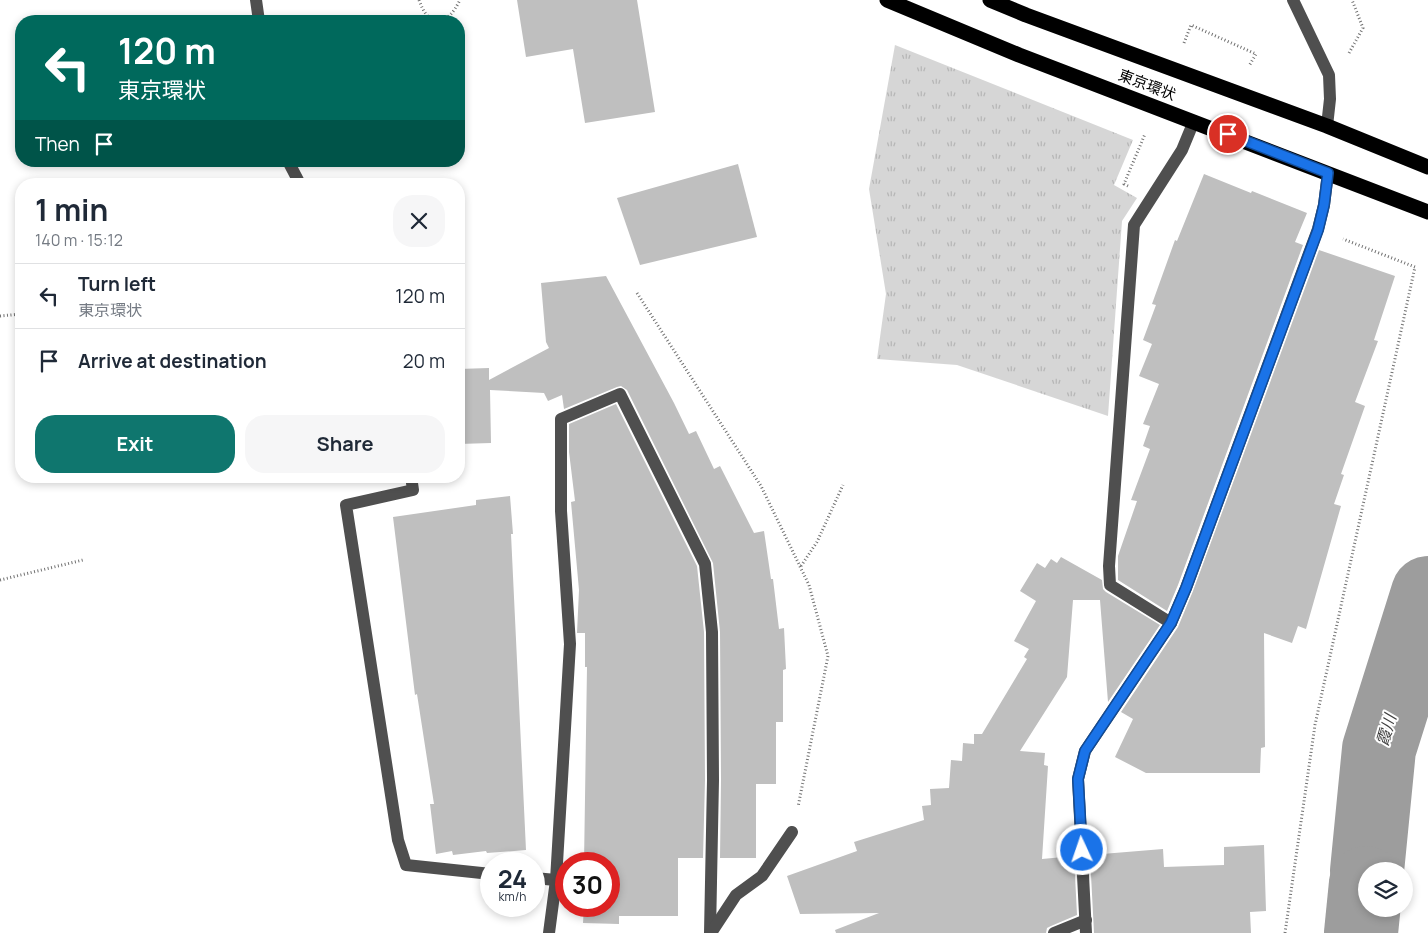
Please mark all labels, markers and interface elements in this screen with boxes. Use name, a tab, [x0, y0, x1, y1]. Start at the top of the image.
text: 120 m	[118, 27, 216, 75]
icon: left	[35, 35, 100, 100]
street label: 東京環状	[1115, 64, 1179, 105]
text: 東京環状	[118, 75, 206, 105]
pin	[1207, 113, 1249, 155]
icon: arrive	[1214, 120, 1242, 148]
icon: arrive	[90, 130, 118, 158]
text: Then	[35, 131, 80, 157]
text: 1 min	[35, 189, 108, 230]
button: close	[393, 195, 445, 247]
text: 140 m · 15:12	[35, 229, 123, 251]
text: Turn left	[78, 271, 156, 297]
icon: left	[35, 282, 63, 310]
text: 120 m	[395, 283, 445, 309]
text: 東京環状	[78, 299, 142, 321]
icon: arrive	[35, 347, 63, 375]
text: Arrive at destination	[78, 348, 267, 374]
text: 20 m	[403, 348, 445, 374]
button: Exit	[35, 415, 235, 473]
button: Share	[245, 415, 445, 473]
water label: 霞川	[1371, 710, 1402, 748]
position arrow	[1055, 823, 1107, 875]
speed limit sign: 30	[555, 852, 620, 917]
text: 24	[498, 861, 527, 896]
map controls	[1358, 862, 1413, 917]
button: layers	[1358, 862, 1413, 917]
text: km/h	[499, 888, 526, 905]

